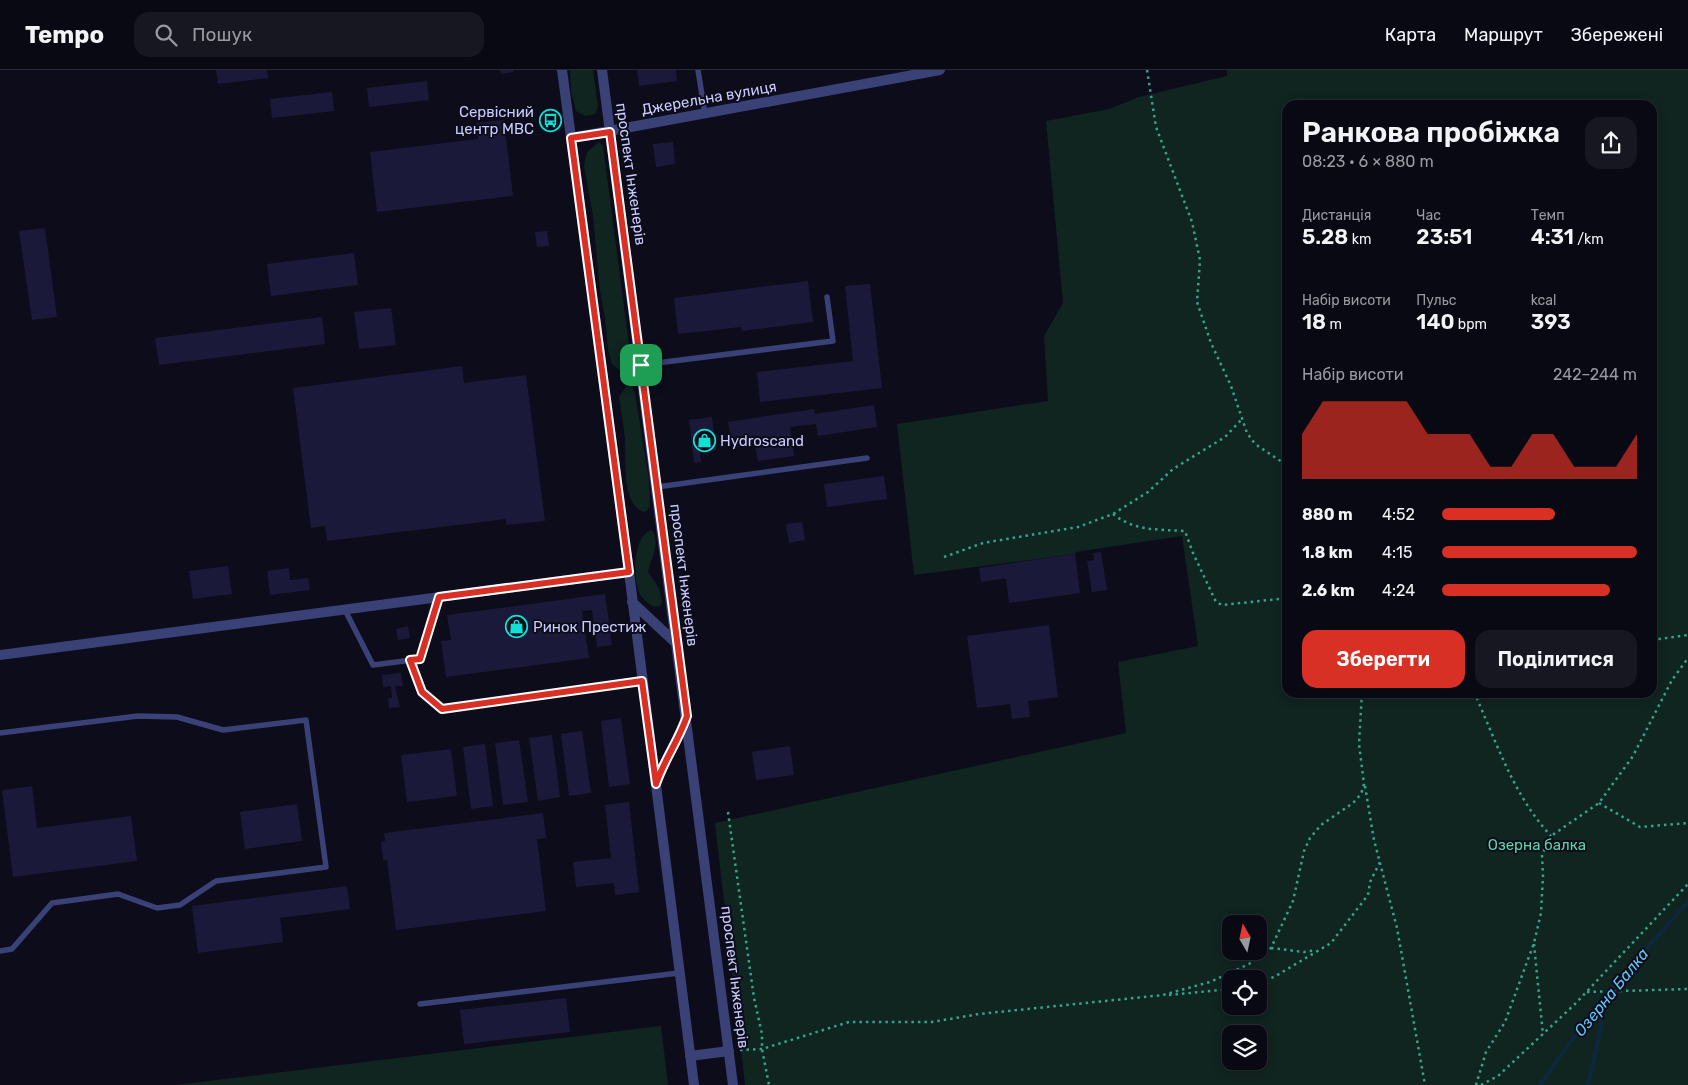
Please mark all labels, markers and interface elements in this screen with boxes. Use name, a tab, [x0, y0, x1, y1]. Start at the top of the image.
search box	[134, 12, 484, 57]
text: Tempo	[25, 21, 104, 49]
icon: search	[152, 21, 180, 49]
text: Пошук	[192, 23, 252, 46]
text: Карта	[1385, 24, 1436, 46]
text: Маршрут	[1464, 24, 1543, 46]
text: Збережені	[1571, 24, 1663, 46]
street label: Джерельна вулиця	[640, 77, 778, 119]
street label: проспект Інженерів	[612, 102, 650, 246]
place label: Сервісний центр МВС	[455, 103, 534, 138]
bus stop icon: Сервісний центр МВС	[538, 109, 562, 133]
text: Ранкова пробіжка	[1302, 116, 1560, 149]
button: share	[1585, 117, 1637, 169]
text: 08:23 · 6 × 880 m	[1302, 152, 1434, 171]
text: Дистанція	[1302, 207, 1371, 224]
text: Час	[1416, 207, 1441, 224]
text: Темп	[1531, 207, 1564, 224]
text: 5.28	[1302, 224, 1348, 249]
text: 23:51	[1416, 224, 1472, 249]
text: 4:31	[1531, 224, 1574, 249]
text: km	[1348, 231, 1371, 248]
text: /km	[1574, 231, 1604, 248]
text: Набір висоти	[1302, 292, 1391, 309]
text: Пульс	[1416, 292, 1456, 309]
text: kcal	[1531, 292, 1556, 309]
text: 18	[1302, 309, 1326, 334]
text: 140	[1416, 309, 1454, 334]
text: 393	[1531, 309, 1571, 334]
text: m	[1326, 316, 1342, 333]
text: bpm	[1454, 316, 1487, 333]
pin	[620, 344, 662, 386]
icon: arrive	[627, 351, 655, 379]
text: Набір висоти	[1302, 365, 1404, 384]
text: 242–244 m	[1553, 365, 1637, 384]
shop icon: Hydroscand	[692, 429, 716, 453]
place label: Hydroscand	[720, 432, 804, 450]
street label: проспект Інженерів	[666, 503, 702, 647]
text: 880 m	[1302, 505, 1353, 524]
text: 4:52	[1382, 505, 1415, 524]
text: 1.8 km	[1302, 543, 1353, 562]
text: 4:15	[1382, 543, 1412, 562]
text: 2.6 km	[1302, 581, 1355, 600]
text: 4:24	[1382, 581, 1415, 600]
shop icon: Ринок Престиж	[505, 615, 529, 639]
place label: Ринок Престиж	[533, 618, 646, 636]
button: Зберегти	[1302, 630, 1465, 688]
button: Поділитися	[1475, 630, 1637, 688]
park label: Озерна балка	[1488, 836, 1586, 854]
street label: проспект Інженерів	[717, 905, 753, 1049]
north arrow	[1222, 915, 1268, 960]
map controls	[1222, 915, 1267, 1070]
water label: Озерна Балка	[1570, 945, 1653, 1040]
button: locate	[1222, 970, 1267, 1015]
button: layers	[1222, 1025, 1267, 1070]

